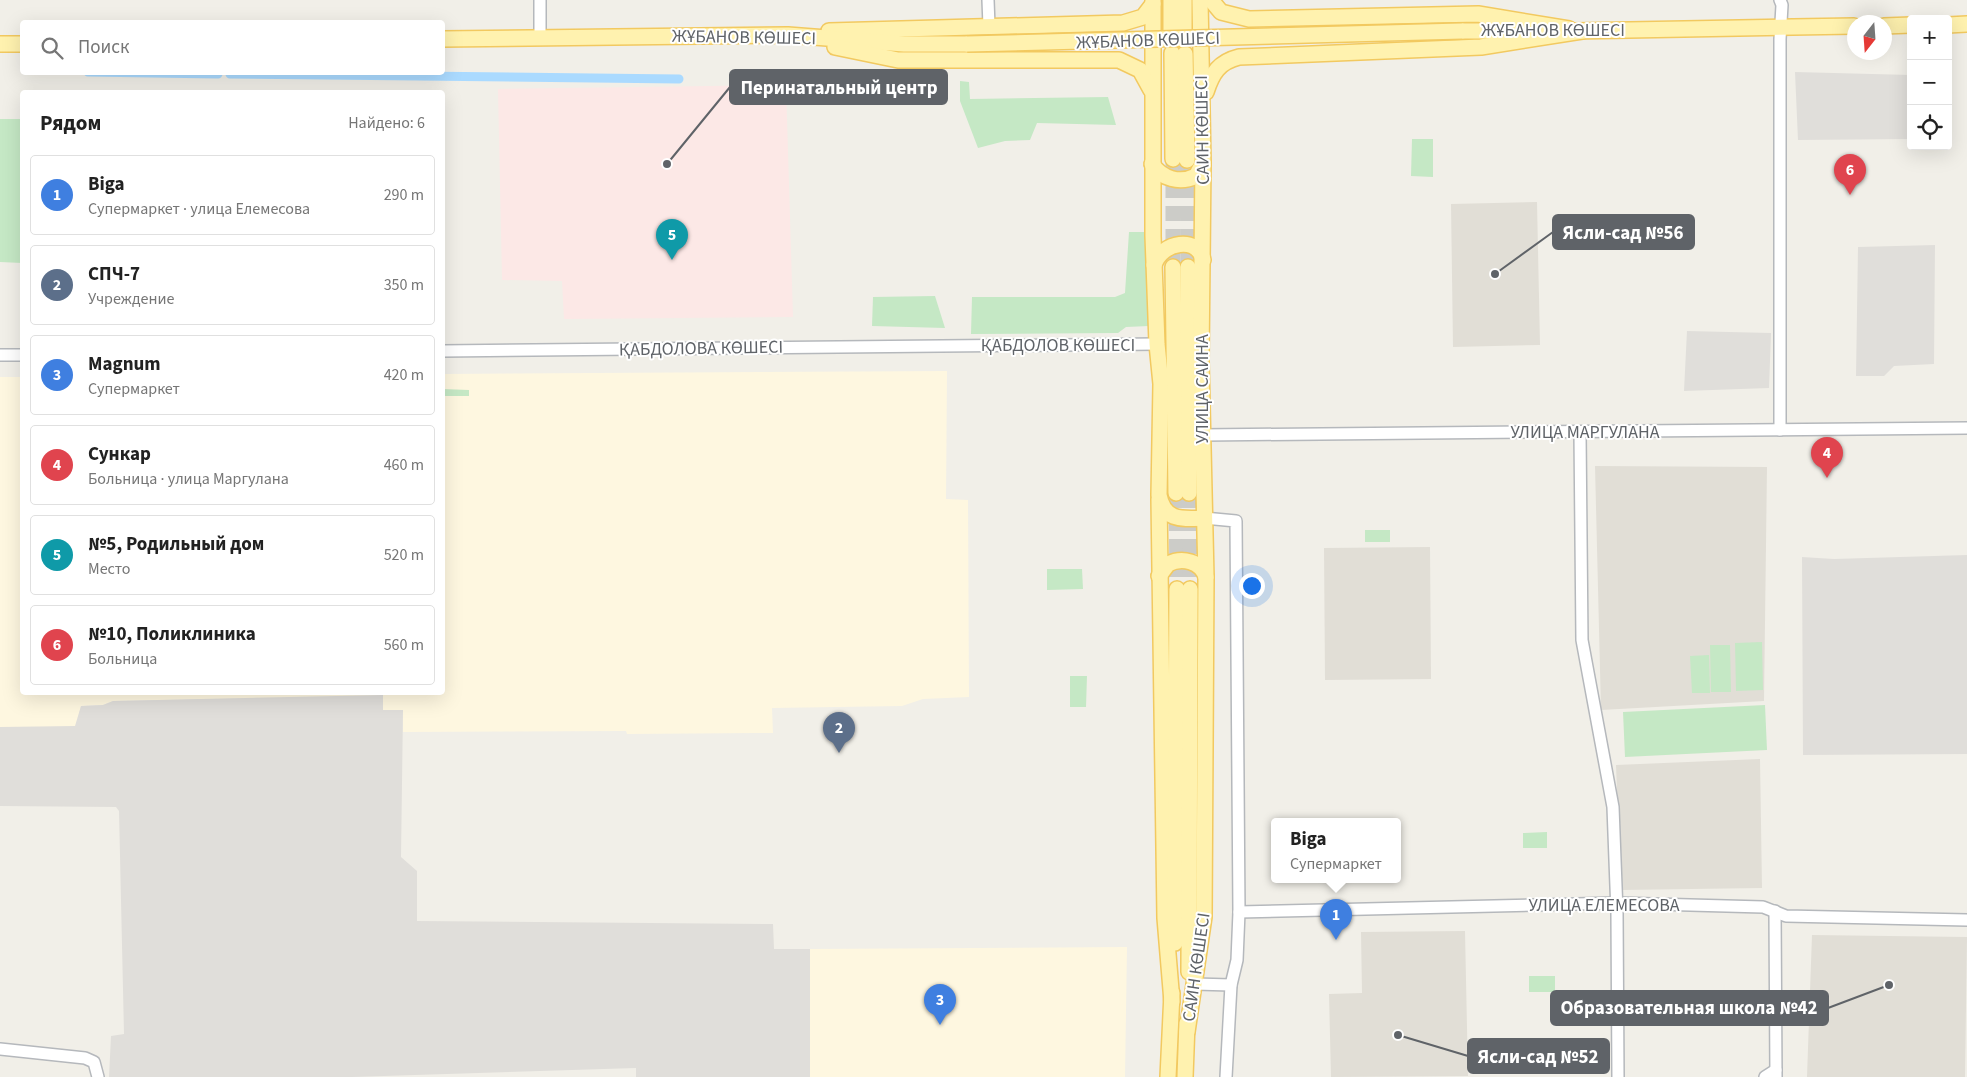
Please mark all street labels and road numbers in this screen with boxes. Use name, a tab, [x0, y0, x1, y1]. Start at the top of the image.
street label: ЖҰБАНОВ КӨШЕСІ	[1481, 18, 1625, 43]
street label: ЖҰБАНОВ КӨШЕСІ	[672, 24, 816, 51]
street label: ЖҰБАНОВ КӨШЕСІ	[1076, 25, 1220, 56]
street label: САИН КӨШЕСІ	[1189, 75, 1216, 185]
street label: ҚАБДОЛОВ КӨШЕСІ	[981, 333, 1135, 358]
street label: УЛИЦА САИНА	[1190, 334, 1215, 444]
street label: ҚАБДОЛОВА КӨШЕСІ	[619, 335, 783, 362]
street label: УЛИЦА МАРГУЛАНА	[1510, 420, 1660, 445]
street label: УЛИЦА ЕЛЕМЕСОВА	[1528, 893, 1680, 918]
street label: САИН КӨШЕСІ	[1176, 911, 1217, 1023]

